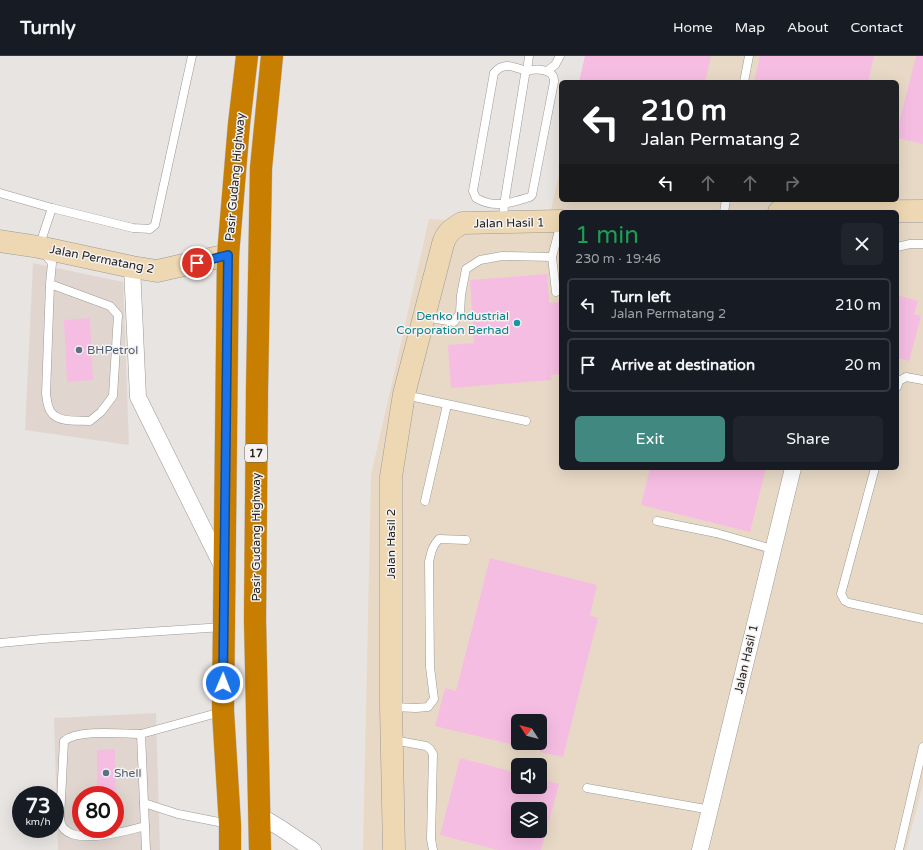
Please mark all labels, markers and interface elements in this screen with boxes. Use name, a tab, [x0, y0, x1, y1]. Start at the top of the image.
text: Turnly	[20, 17, 76, 39]
text: Home	[673, 19, 713, 36]
text: Map	[735, 19, 765, 36]
text: About	[787, 19, 829, 36]
text: Contact	[851, 19, 903, 36]
text: 210 m	[641, 94, 727, 128]
icon: left	[575, 96, 627, 148]
street label: Pasir Gudang Highway	[222, 112, 248, 242]
text: Jalan Permatang 2	[641, 128, 800, 150]
icon: left	[655, 172, 677, 194]
icon: ahead	[697, 172, 719, 194]
icon: ahead	[739, 172, 761, 194]
icon: right	[781, 172, 803, 194]
street label: Jalan Hasil 1	[474, 215, 544, 231]
text: 1 min	[575, 221, 639, 250]
button: close	[841, 223, 883, 265]
street label: Jalan Permatang 2	[49, 242, 155, 276]
pin	[180, 246, 214, 280]
text: 230 m · 19:46	[575, 251, 661, 267]
icon: arrive	[186, 252, 208, 274]
text: Turn left	[611, 288, 671, 306]
icon: left	[577, 294, 599, 316]
text: 210 m	[835, 296, 881, 314]
text: Jalan Permatang 2	[611, 306, 726, 322]
place label: Denko Industrial Corporation Berhad	[396, 309, 509, 337]
marker: Denko Industrial Corporation Berhad	[512, 318, 522, 328]
place label: BHPetrol	[87, 343, 138, 357]
marker: BHPetrol	[74, 345, 84, 355]
icon: arrive	[577, 354, 599, 376]
text: Arrive at destination	[611, 356, 755, 374]
text: 20 m	[844, 356, 881, 374]
button: Exit	[575, 416, 725, 462]
button: Share	[733, 416, 883, 462]
road number: 17	[245, 444, 267, 462]
street label: Pasir Gudang Highway	[249, 472, 263, 601]
street label: Jalan Hasil 2	[384, 509, 398, 579]
street label: Jalan Hasil 1	[731, 623, 761, 695]
position arrow	[202, 662, 244, 704]
north arrow	[511, 714, 547, 750]
map controls	[511, 714, 547, 838]
button: sound	[511, 758, 547, 794]
place label: Shell	[114, 766, 141, 780]
marker: Shell	[101, 768, 111, 778]
speed limit sign: 80	[72, 786, 124, 838]
text: 73	[25, 795, 51, 819]
button: layers	[511, 802, 547, 838]
text: km/h	[25, 816, 51, 828]

